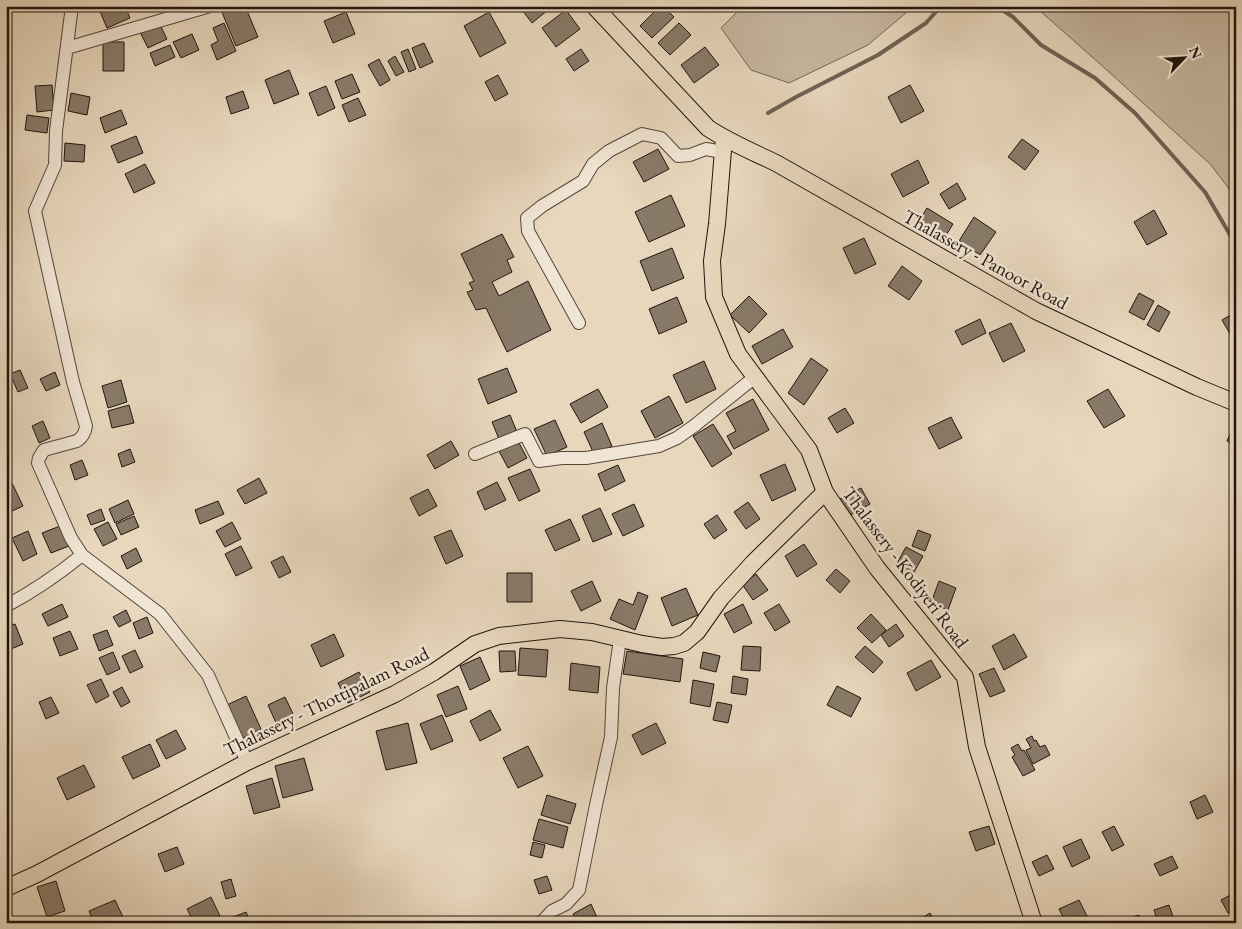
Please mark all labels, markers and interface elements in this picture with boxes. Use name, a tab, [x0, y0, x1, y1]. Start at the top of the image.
north arrow	[1160, 32, 1210, 82]
text: N	[1185, 44, 1207, 62]
street label: Thalassery - Panoor Road	[899, 204, 1073, 315]
street label: Thalassery - Kodiyeri Road	[837, 482, 975, 653]
street label: Thalassery - Thottipalam Road	[219, 641, 433, 762]

